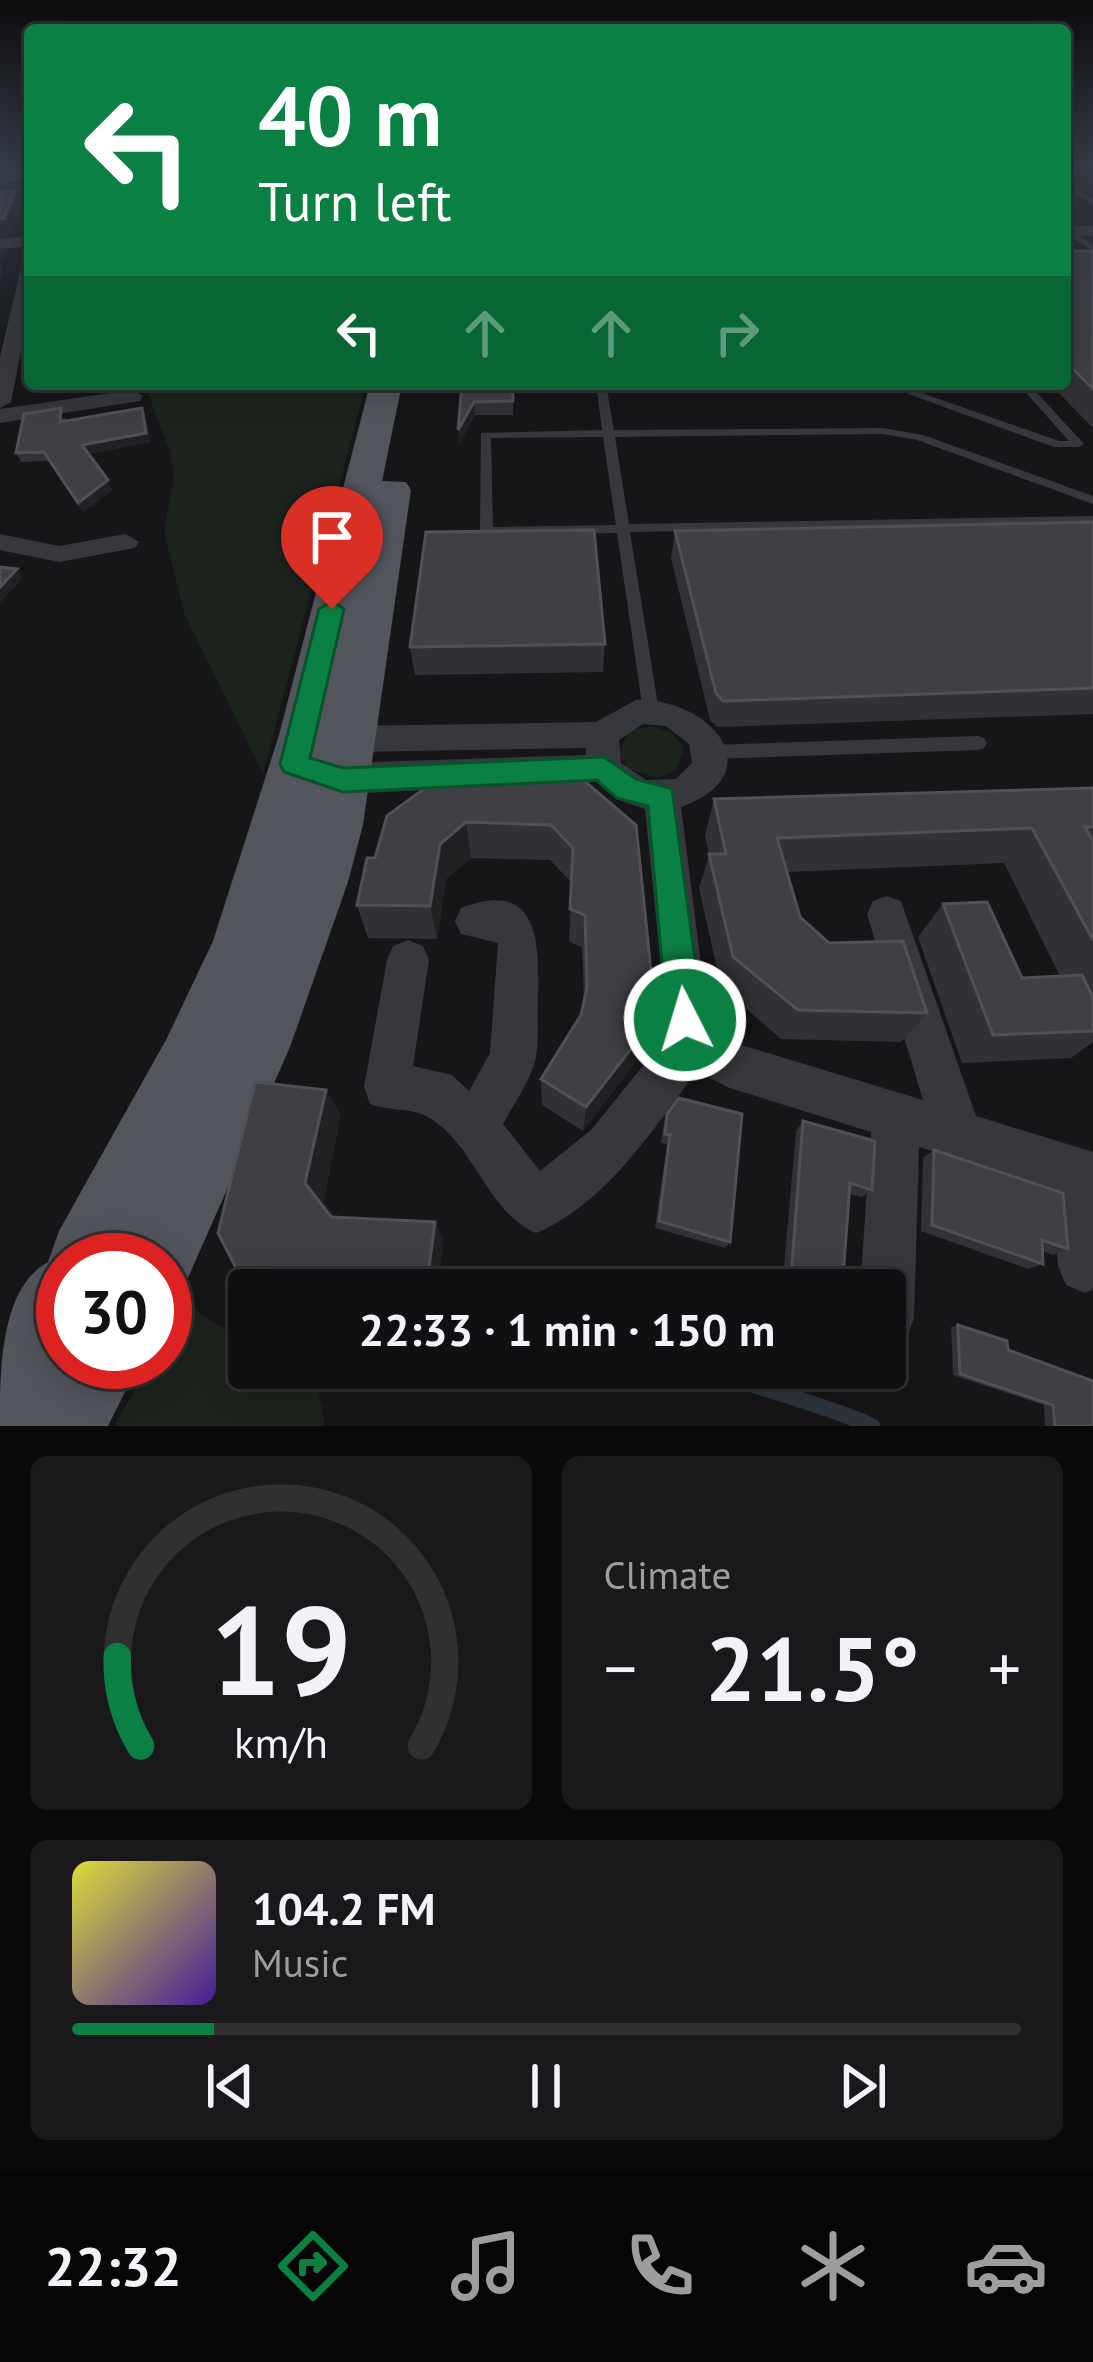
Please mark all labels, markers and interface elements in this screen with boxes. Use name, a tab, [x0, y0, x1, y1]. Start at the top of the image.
text: 40 m	[258, 60, 442, 169]
icon: left	[60, 72, 216, 228]
text: Turn left	[258, 166, 452, 236]
icon: left	[326, 300, 392, 366]
icon: ahead	[452, 300, 518, 366]
icon: ahead	[578, 300, 644, 366]
icon: right	[704, 300, 770, 366]
pin	[281, 486, 383, 609]
icon: arrive	[299, 504, 365, 570]
position arrow	[622, 957, 748, 1083]
speed limit sign: 30	[36, 1233, 192, 1389]
text: 22:33 · 1 min · 150 m	[359, 1300, 775, 1358]
text: Climate	[604, 1549, 731, 1600]
text: 19	[210, 1568, 352, 1729]
text: 21.5°	[705, 1609, 920, 1726]
text: −	[604, 1625, 637, 1710]
text: +	[988, 1625, 1021, 1710]
text: km/h	[234, 1714, 328, 1770]
text: 104.2 FM	[252, 1879, 435, 1937]
text: Music	[252, 1937, 348, 1988]
icon: previous	[197, 2053, 263, 2119]
icon: pause	[513, 2053, 579, 2119]
icon: next	[830, 2053, 896, 2119]
icon: directions	[271, 2224, 355, 2308]
icon: music	[444, 2224, 528, 2308]
icon: phone	[618, 2224, 702, 2308]
icon: climate	[791, 2224, 875, 2308]
icon: car	[964, 2224, 1048, 2308]
text: 22:32	[45, 2231, 182, 2301]

